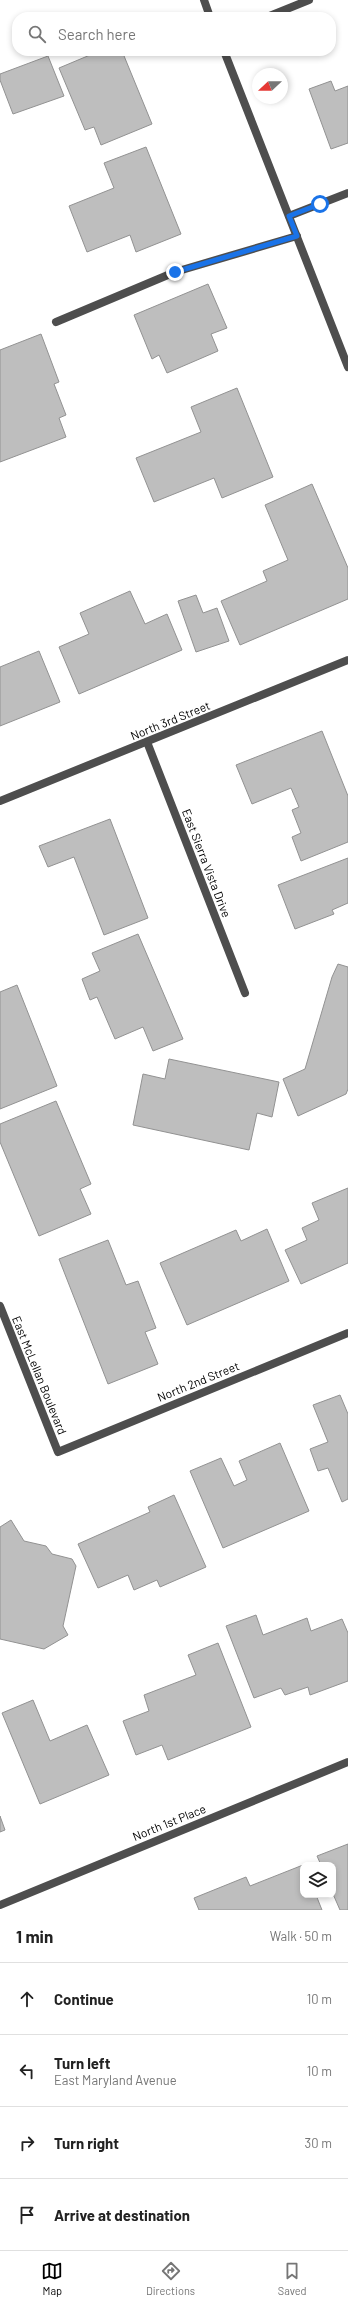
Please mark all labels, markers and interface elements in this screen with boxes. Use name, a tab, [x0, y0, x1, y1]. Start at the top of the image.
search box	[12, 12, 336, 56]
icon: search	[26, 23, 48, 45]
text: Search here	[58, 25, 136, 43]
north arrow	[252, 68, 288, 104]
route start	[311, 195, 329, 213]
route end	[166, 263, 184, 281]
street label: North 3rd Street	[128, 698, 212, 742]
street label: East Sierra Vista Drive	[180, 807, 234, 919]
street label: East McLellan Boulevard	[10, 1314, 70, 1436]
street label: North 2nd Street	[155, 1358, 241, 1404]
street label: North 1st Place	[130, 1801, 208, 1843]
map controls	[300, 1862, 336, 1898]
button: layers	[300, 1862, 336, 1898]
text: 1 min	[16, 1926, 53, 1946]
text: Walk · 50 m	[270, 1928, 332, 1944]
icon: ahead	[16, 1988, 38, 2010]
text: Continue	[54, 1990, 114, 2008]
text: 10 m	[307, 1991, 332, 2007]
text: Turn left	[54, 2054, 110, 2072]
icon: left	[16, 2060, 38, 2082]
text: 10 m	[307, 2063, 332, 2079]
text: East Maryland Avenue	[54, 2072, 177, 2088]
icon: right	[16, 2132, 38, 2154]
text: Turn right	[54, 2134, 119, 2152]
text: 30 m	[305, 2135, 332, 2151]
icon: arrive	[16, 2204, 38, 2226]
text: Arrive at destination	[54, 2206, 190, 2224]
tab: Map	[41, 2260, 63, 2297]
tab: Directions	[146, 2260, 195, 2297]
tab: Saved	[278, 2260, 307, 2297]

